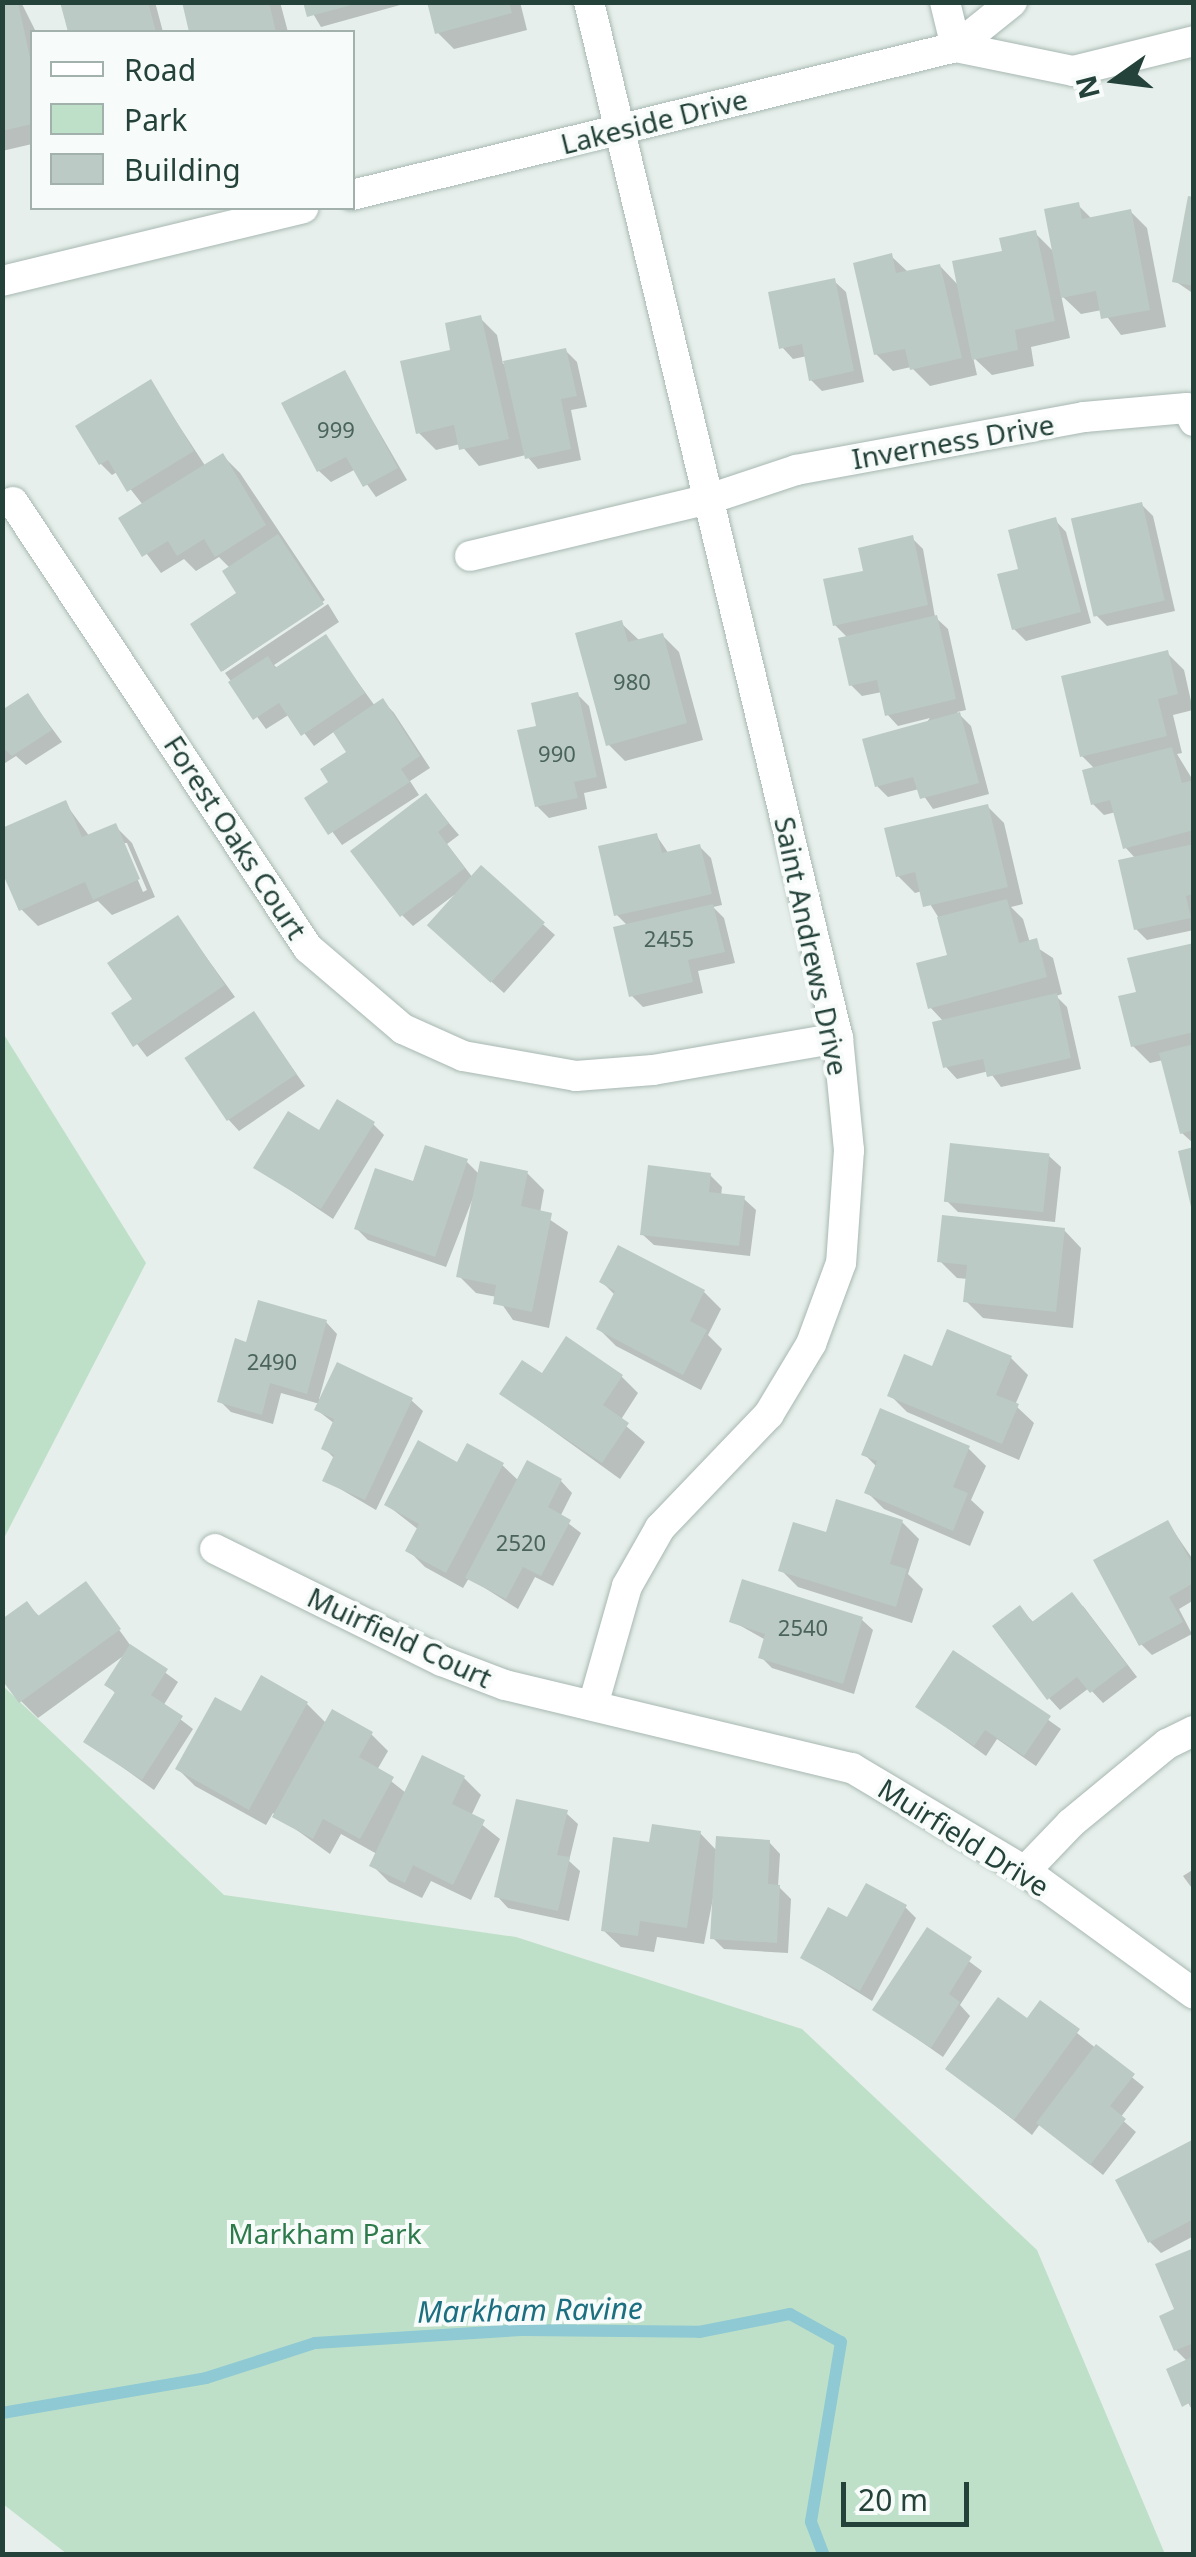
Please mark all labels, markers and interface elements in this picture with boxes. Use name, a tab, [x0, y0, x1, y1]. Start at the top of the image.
legend	[30, 30, 355, 210]
north arrow	[1066, 30, 1166, 130]
text: Road	[124, 49, 196, 90]
text: N	[1066, 72, 1108, 103]
street label: Lakeside Drive	[557, 82, 751, 160]
text: Park	[124, 99, 187, 140]
text: Building	[124, 149, 241, 190]
street label: Inverness Drive	[849, 407, 1057, 475]
house number: 999	[317, 417, 355, 443]
house number: 980	[613, 669, 651, 695]
street label: Forest Oaks Court	[158, 729, 314, 945]
house number: 990	[538, 741, 576, 767]
street label: Saint Andrews Drive	[768, 814, 856, 1078]
house number: 2455	[644, 926, 694, 952]
house number: 2490	[247, 1349, 297, 1375]
house number: 2520	[496, 1530, 546, 1556]
street label: Muirfield Court	[303, 1580, 497, 1694]
house number: 2540	[778, 1615, 828, 1641]
street label: Muirfield Drive	[872, 1771, 1056, 1903]
park label: Markham Park	[228, 2216, 422, 2250]
water label: Markham Ravine	[417, 2290, 643, 2330]
scale bar	[846, 2462, 974, 2524]
text: 20 m	[858, 2479, 928, 2520]

